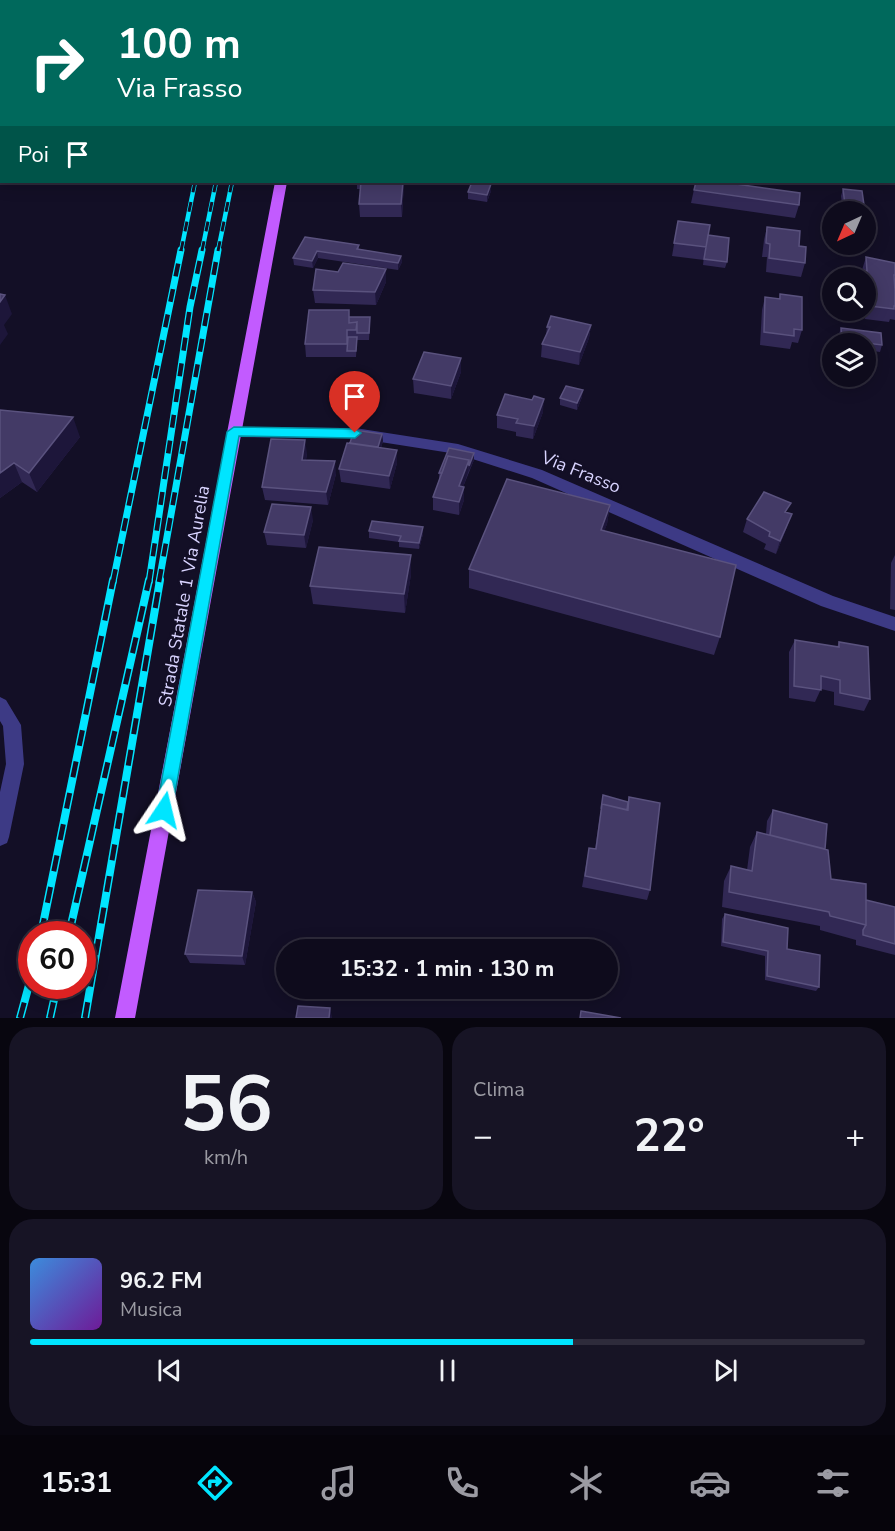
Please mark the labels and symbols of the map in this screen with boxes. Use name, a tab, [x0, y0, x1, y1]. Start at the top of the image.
north arrow	[822, 201, 876, 255]
pin	[329, 371, 380, 433]
street label: Via Frasso	[537, 445, 624, 499]
street label: Strada Statale 1 Via Aurelia	[153, 483, 215, 709]
position arrow	[132, 778, 196, 842]
speed limit sign: 60	[18, 921, 96, 999]

